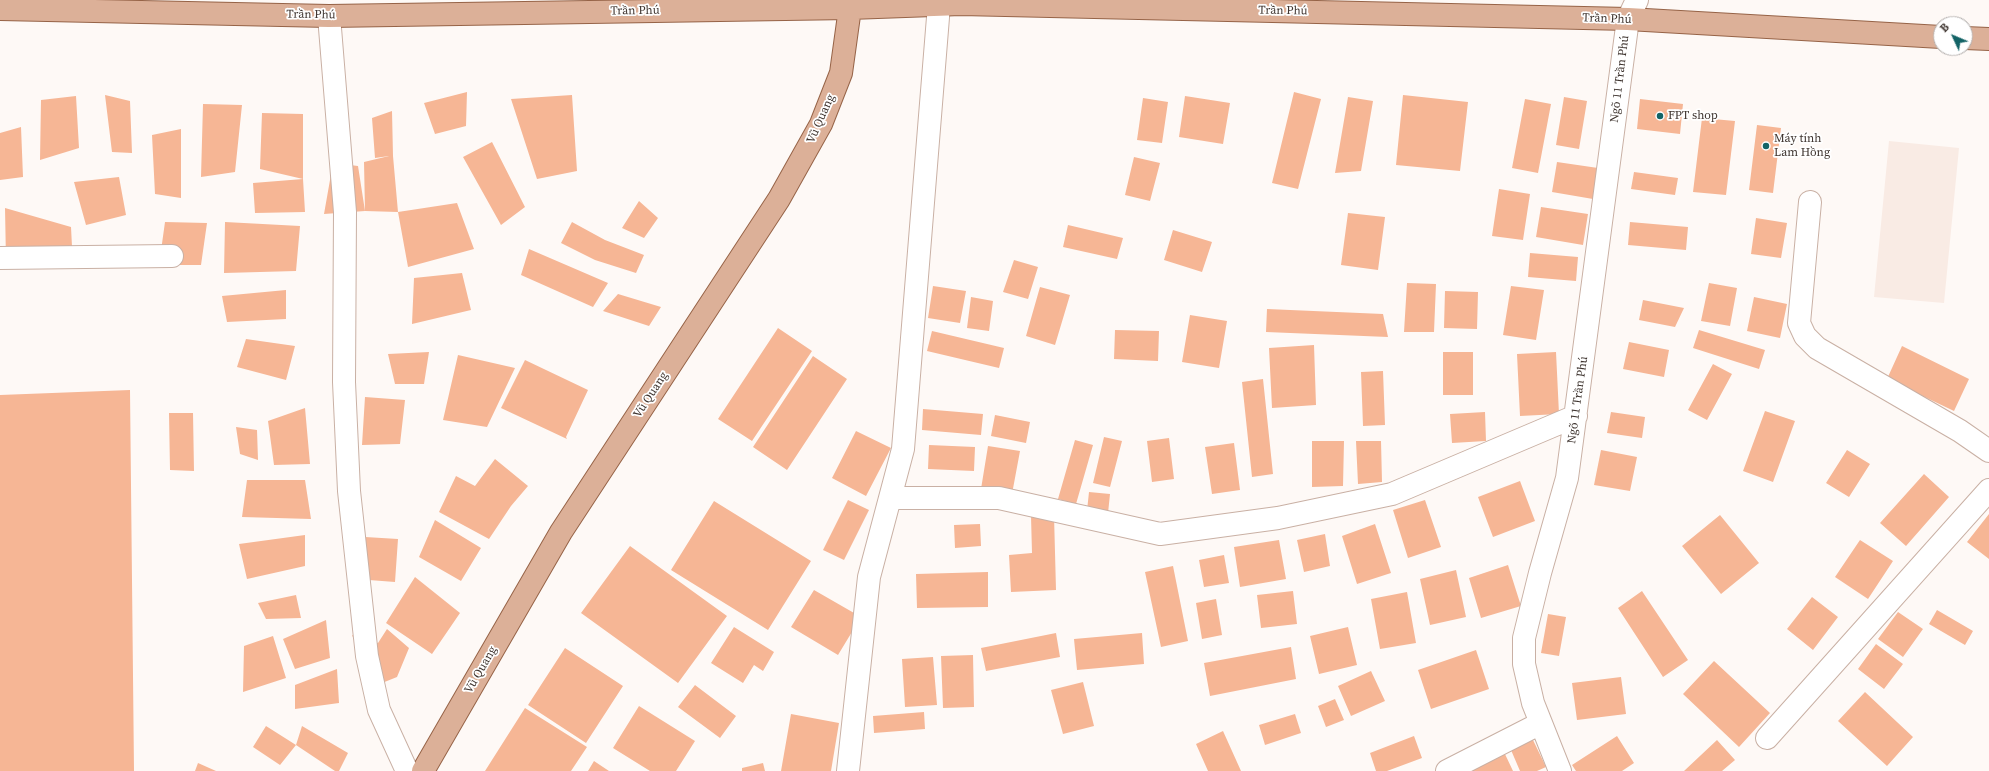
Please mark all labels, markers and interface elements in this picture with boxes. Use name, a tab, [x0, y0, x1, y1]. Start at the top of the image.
street label: Trần Phú	[610, 3, 660, 19]
street label: Trần Phú	[1258, 3, 1308, 19]
street label: Trần Phú	[286, 7, 336, 23]
street label: Trần Phú	[1582, 11, 1632, 27]
north arrow	[1933, 16, 1973, 56]
text: B	[1937, 20, 1953, 36]
street label: Ngõ 11 Trần Phú	[1607, 34, 1633, 124]
street label: Vũ Quang	[804, 92, 838, 146]
place label: FPT shop	[1668, 109, 1718, 123]
marker: FPT shop	[1655, 111, 1665, 121]
place label: Máy tính Lam Hồng	[1774, 132, 1830, 160]
marker: Máy tính Lam Hồng	[1761, 141, 1771, 151]
street label: Ngõ 11 Trần Phú	[1565, 355, 1591, 445]
street label: Vũ Quang	[631, 369, 671, 421]
street label: Vũ Quang	[462, 644, 500, 696]

